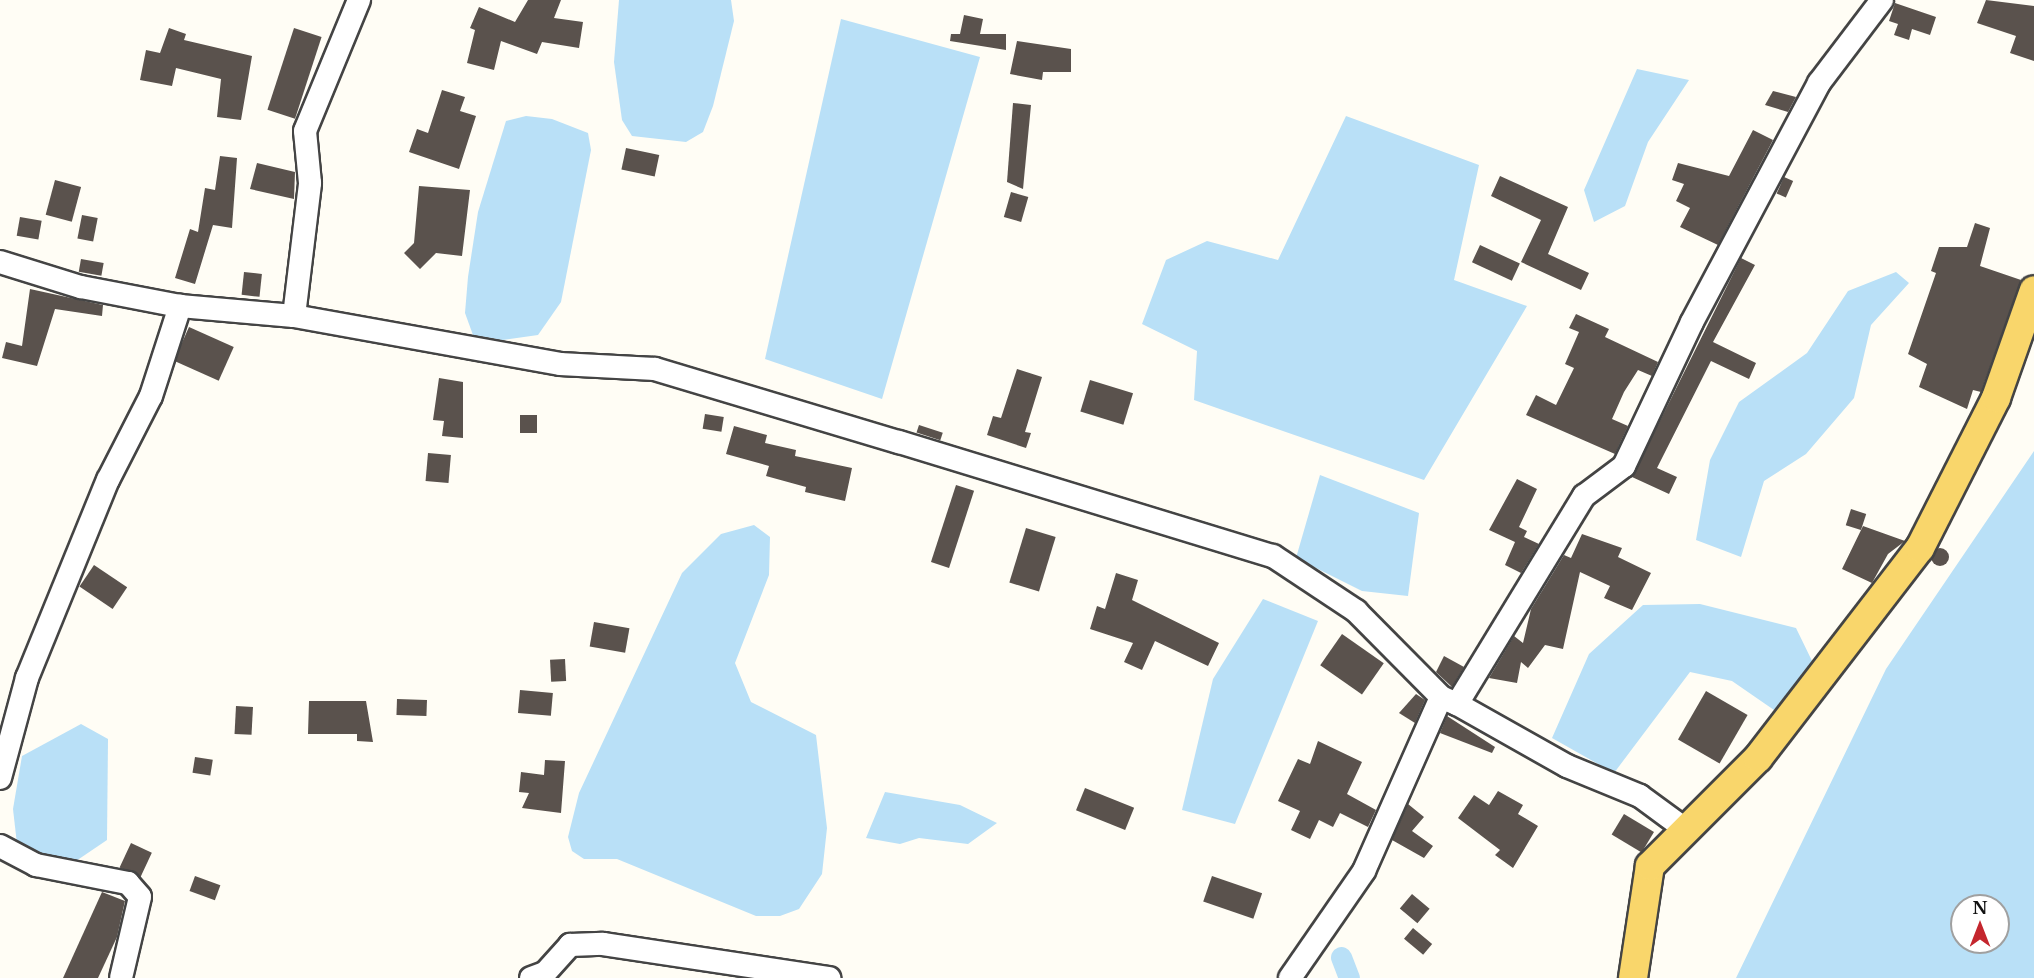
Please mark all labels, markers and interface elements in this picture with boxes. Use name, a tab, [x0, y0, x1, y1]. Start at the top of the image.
north arrow	[1950, 894, 2010, 954]
text: N	[1972, 898, 1988, 918]

